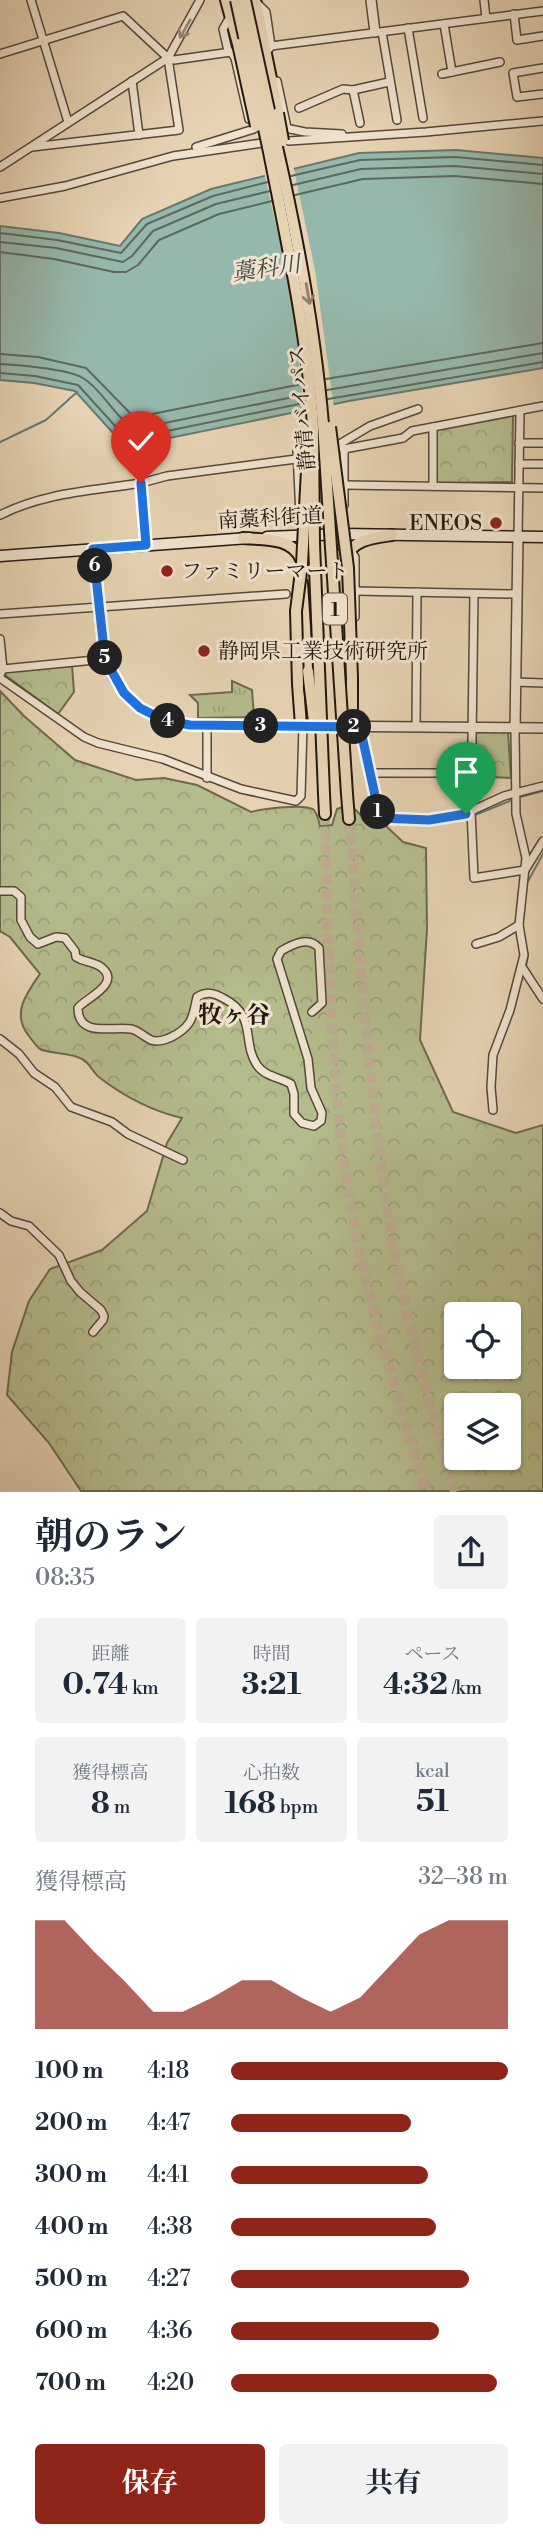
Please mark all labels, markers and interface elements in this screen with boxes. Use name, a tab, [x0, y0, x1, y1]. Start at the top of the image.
one-way arrow	[178, 18, 191, 39]
water label: 藁科川	[230, 250, 305, 288]
one-way arrow	[302, 282, 315, 305]
street label: 静清バイパス	[285, 344, 321, 472]
pin	[111, 411, 171, 483]
icon: check	[122, 422, 160, 460]
street label: 南藁科街道	[217, 503, 323, 535]
place label: ENEOS	[409, 511, 482, 537]
marker: ENEOS	[488, 515, 504, 531]
pin: 6	[78, 548, 112, 584]
text: 6	[89, 553, 100, 577]
place label: ファミリーマート	[181, 559, 349, 585]
marker: ファミリーマート	[159, 563, 175, 579]
road number: 1	[323, 594, 347, 624]
place label: 静岡県工業技術研究所	[218, 639, 428, 665]
pin: 5	[88, 640, 122, 676]
marker: 静岡県工業技術研究所	[196, 643, 212, 659]
text: 5	[99, 645, 110, 669]
pin: 4	[150, 704, 186, 738]
text: 4	[161, 708, 174, 732]
pin: 3	[244, 708, 278, 744]
pin: 2	[336, 710, 372, 744]
text: 3	[255, 713, 266, 737]
text: 2	[348, 714, 359, 738]
pin	[436, 742, 496, 814]
icon: arrive	[447, 753, 485, 791]
pin: 1	[360, 794, 396, 830]
text: 1	[373, 799, 382, 823]
district label: 牧ヶ谷	[198, 1001, 270, 1031]
map controls	[444, 1302, 521, 1470]
button: locate	[444, 1302, 521, 1379]
button: layers	[444, 1393, 521, 1470]
text: 朝のラン	[35, 1514, 187, 1561]
button: share	[434, 1515, 508, 1589]
text: 08:35	[35, 1564, 95, 1592]
text: 距離	[91, 1642, 130, 1666]
text: 時間	[252, 1642, 291, 1666]
text: ペース	[404, 1642, 461, 1666]
text: 0.74	[62, 1666, 128, 1704]
text: 3:21	[242, 1666, 301, 1704]
text: 4:32	[383, 1666, 448, 1704]
text: km	[128, 1676, 159, 1700]
text: /km	[448, 1676, 482, 1700]
text: kcal	[415, 1759, 450, 1783]
text: 獲得標高	[72, 1761, 149, 1785]
text: 心拍数	[243, 1761, 300, 1785]
text: 51	[416, 1783, 449, 1821]
text: 8	[91, 1785, 110, 1823]
text: 168	[225, 1785, 276, 1823]
text: m	[110, 1795, 130, 1819]
text: bpm	[276, 1795, 318, 1819]
text: 32–38 m	[418, 1863, 508, 1891]
text: 獲得標高	[35, 1868, 127, 1896]
text: 100 m	[35, 2057, 103, 2085]
text: 4:18	[147, 2057, 189, 2085]
text: 200 m	[35, 2109, 107, 2137]
text: 4:47	[147, 2109, 190, 2137]
text: 300 m	[35, 2161, 107, 2189]
text: 4:41	[147, 2161, 189, 2189]
text: 400 m	[35, 2213, 108, 2241]
text: 4:38	[147, 2213, 193, 2241]
text: 500 m	[35, 2265, 107, 2293]
text: 4:27	[147, 2265, 191, 2293]
text: 600 m	[35, 2317, 108, 2345]
text: 4:36	[147, 2317, 193, 2345]
text: 700 m	[35, 2369, 106, 2397]
text: 4:20	[147, 2369, 194, 2397]
button: 保存	[35, 2444, 265, 2524]
button: 共有	[279, 2444, 508, 2524]

